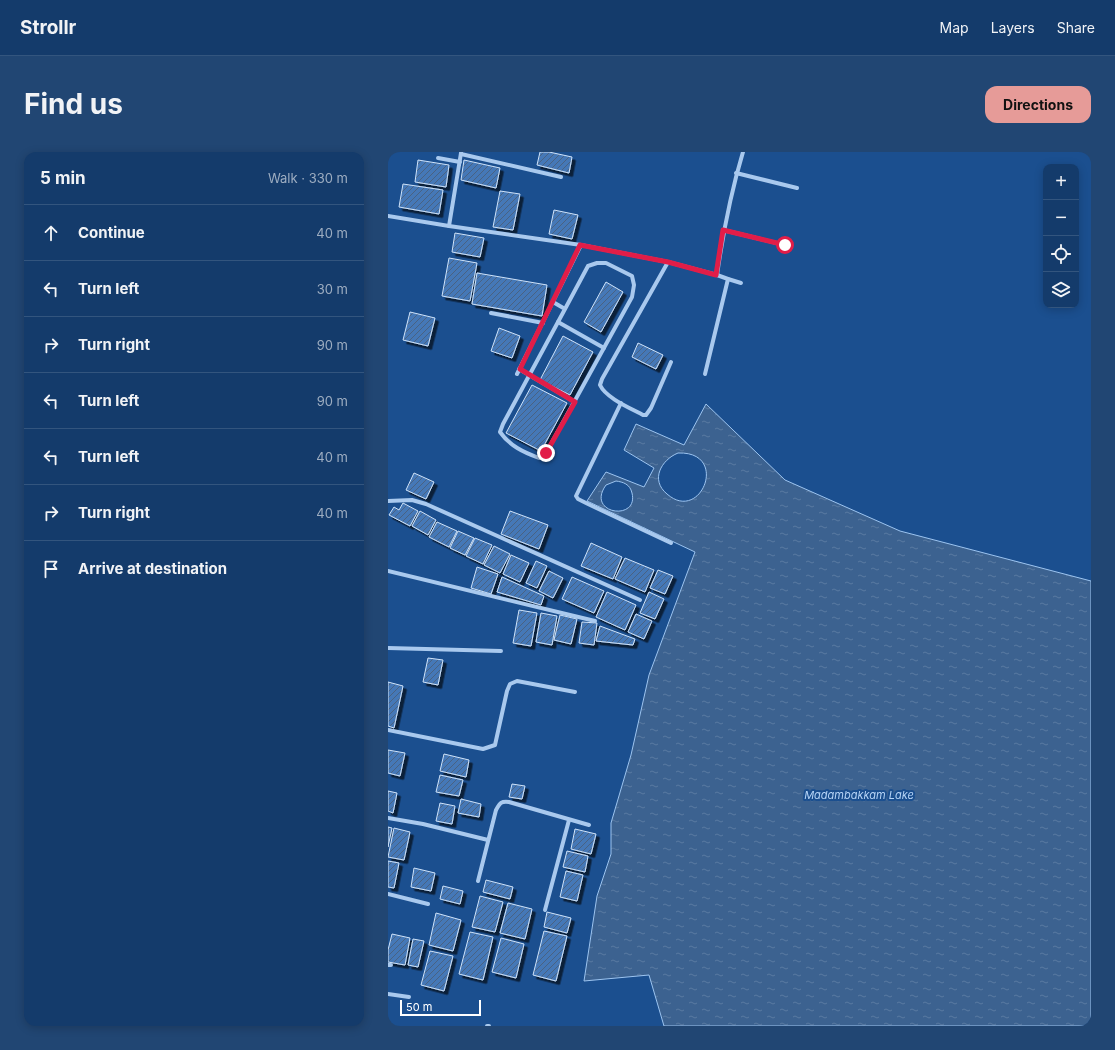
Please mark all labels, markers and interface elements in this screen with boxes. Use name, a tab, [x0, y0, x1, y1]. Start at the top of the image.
text: Strollr	[20, 16, 76, 39]
text: Map	[940, 19, 969, 36]
text: Layers	[991, 19, 1035, 36]
text: Share	[1057, 19, 1095, 36]
button: Directions	[985, 86, 1091, 123]
text: Find us	[24, 87, 123, 121]
map controls	[1043, 164, 1079, 308]
button: +	[1043, 164, 1079, 200]
text: 5 min	[40, 168, 86, 188]
text: Walk · 330 m	[268, 170, 348, 186]
button: −	[1043, 200, 1079, 236]
icon: ahead	[40, 222, 62, 244]
text: Continue	[78, 223, 145, 242]
text: 40 m	[316, 225, 348, 241]
route start	[776, 236, 794, 254]
button: locate	[1043, 236, 1079, 272]
button: layers	[1043, 272, 1079, 308]
icon: left	[40, 278, 62, 300]
text: Turn left	[78, 279, 139, 298]
text: 30 m	[317, 281, 348, 297]
icon: right	[40, 334, 62, 356]
text: Turn right	[78, 335, 150, 354]
text: 90 m	[317, 337, 348, 353]
icon: left	[40, 390, 62, 412]
text: Turn left	[78, 391, 139, 410]
text: 90 m	[317, 393, 348, 409]
route end	[537, 444, 555, 462]
icon: left	[40, 446, 62, 468]
text: Turn left	[78, 447, 139, 466]
text: 40 m	[316, 449, 348, 465]
icon: right	[40, 502, 62, 524]
text: Turn right	[78, 503, 150, 522]
text: 40 m	[316, 505, 348, 521]
icon: arrive	[40, 558, 62, 580]
text: Arrive at destination	[78, 559, 227, 578]
water label: Madambakkam Lake	[804, 788, 914, 802]
scale bar	[400, 998, 481, 1017]
text: 50 m	[406, 1000, 432, 1014]

